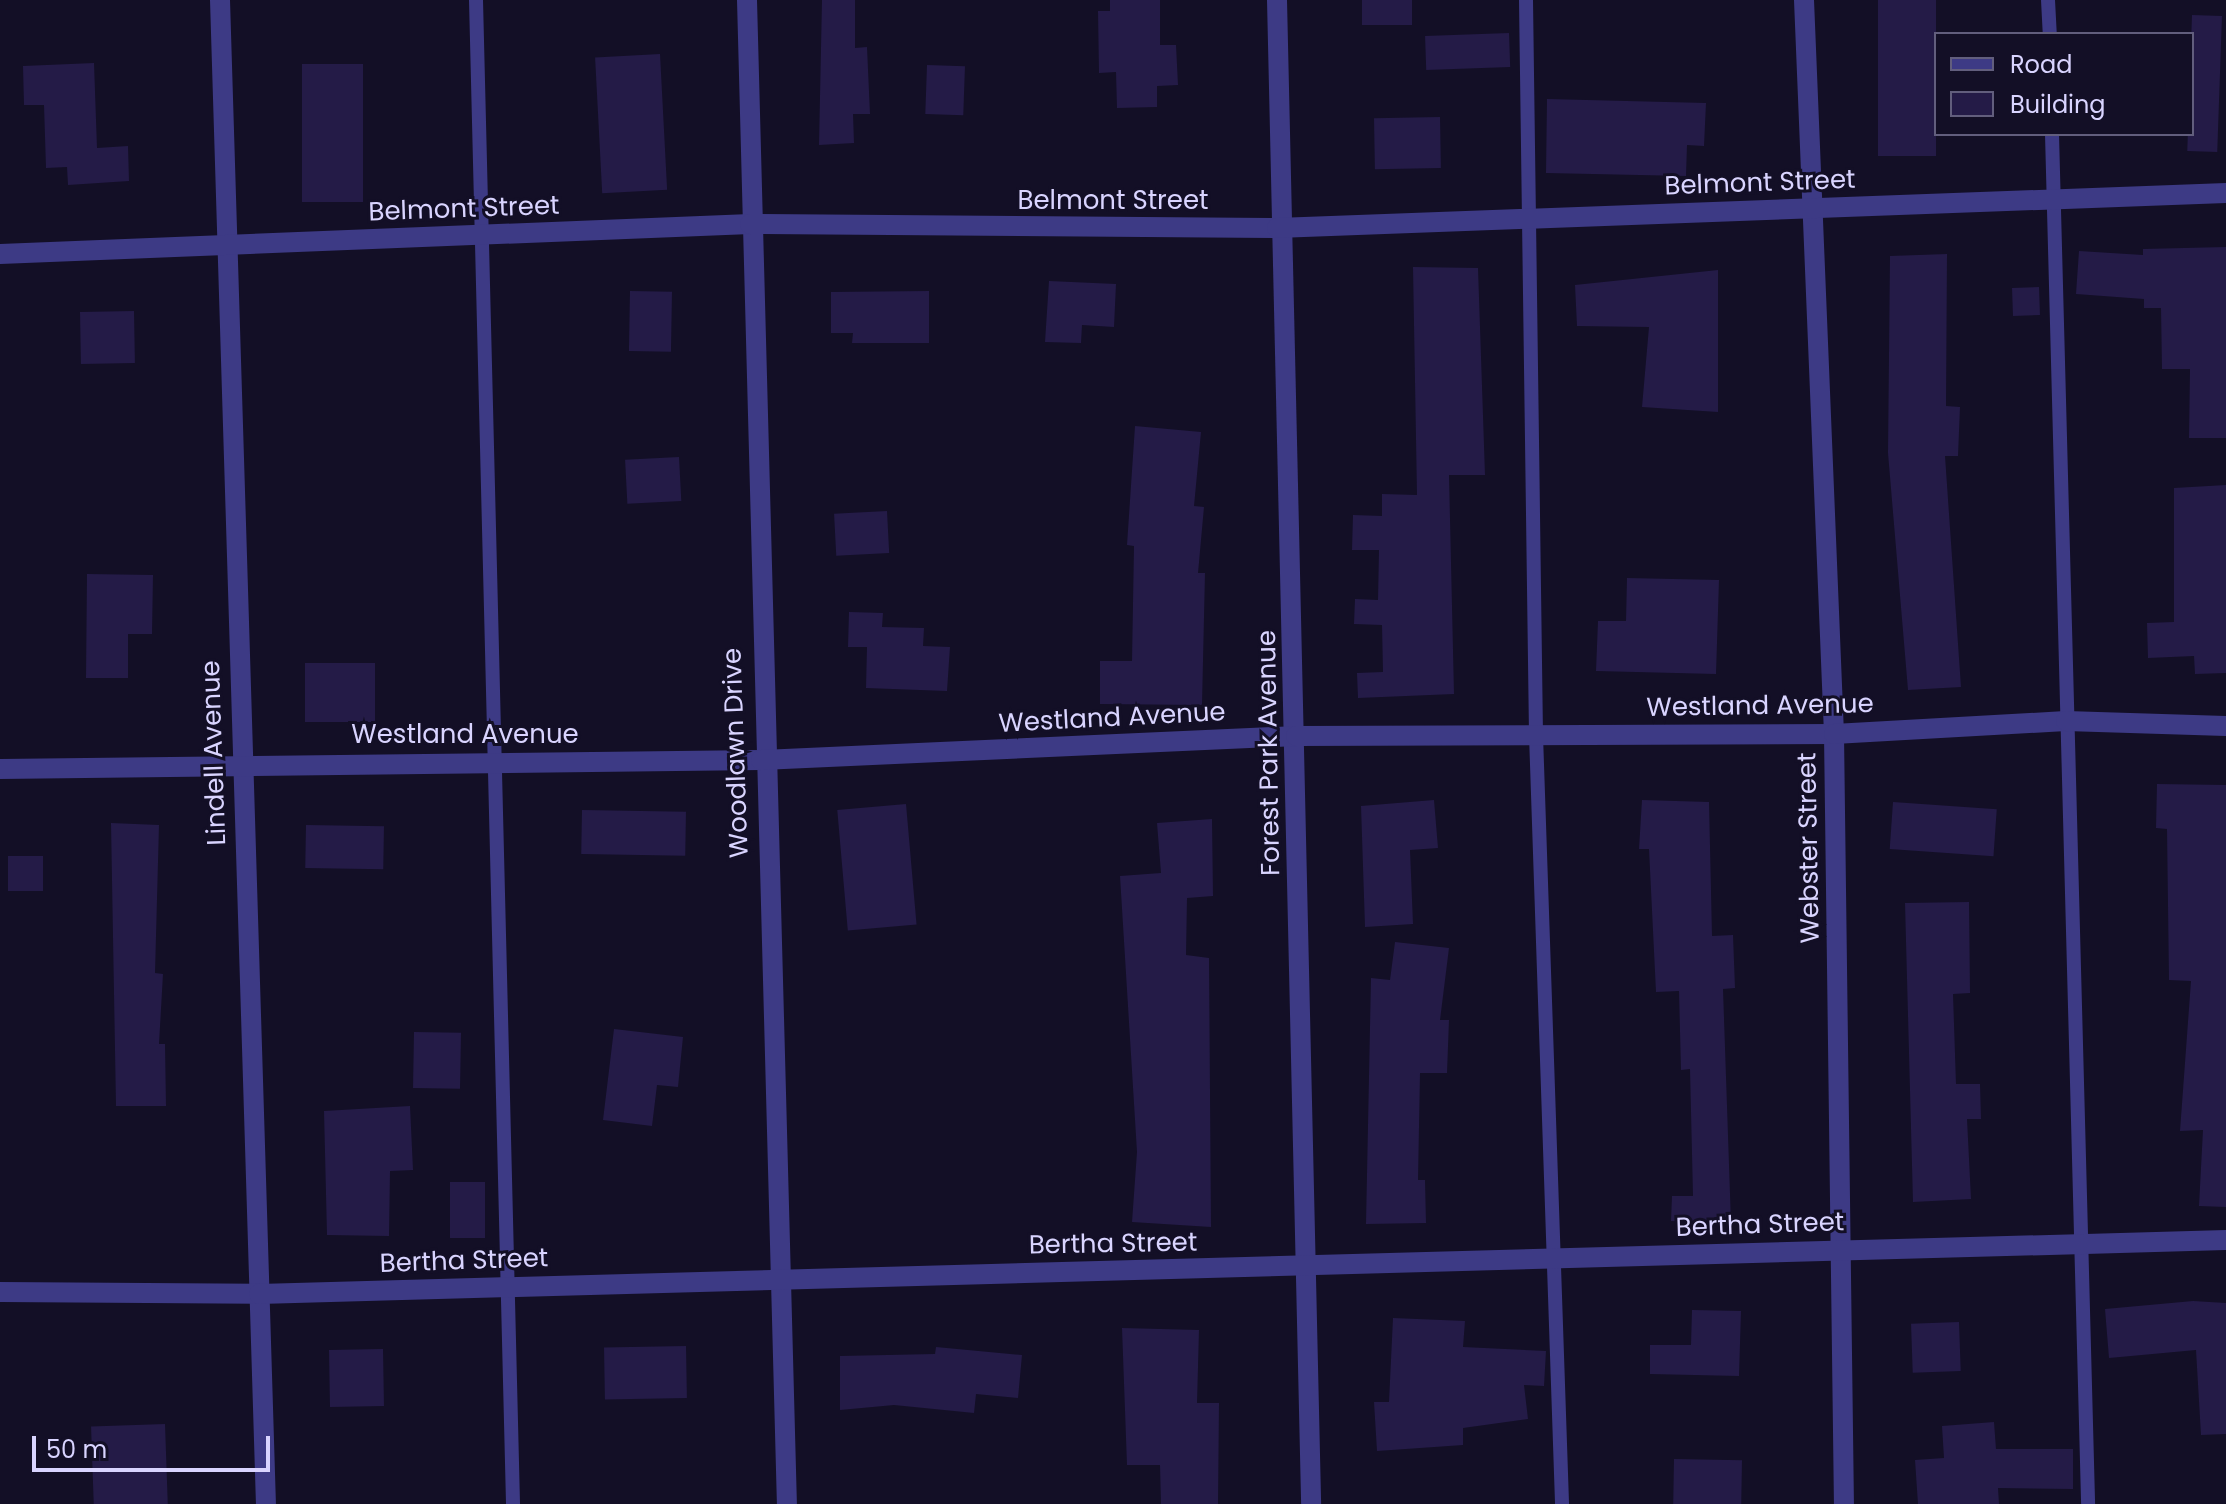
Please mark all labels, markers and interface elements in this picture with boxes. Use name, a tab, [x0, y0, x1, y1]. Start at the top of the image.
legend	[1934, 32, 2194, 136]
text: Road	[2010, 48, 2072, 81]
text: Building	[2010, 88, 2106, 121]
street label: Belmont Street	[1664, 164, 1856, 202]
street label: Belmont Street	[1017, 185, 1209, 217]
street label: Belmont Street	[368, 190, 560, 228]
street label: Forest Park Avenue	[1251, 630, 1287, 876]
street label: Woodlawn Drive	[717, 647, 755, 859]
street label: Lindell Avenue	[195, 660, 233, 846]
street label: Westland Avenue	[1646, 688, 1874, 724]
street label: Westland Avenue	[998, 696, 1226, 740]
street label: Westland Avenue	[351, 719, 579, 751]
street label: Webster Street	[1792, 752, 1826, 944]
street label: Bertha Street	[1675, 1206, 1845, 1244]
street label: Bertha Street	[1028, 1227, 1198, 1261]
street label: Bertha Street	[379, 1242, 549, 1280]
scale bar	[36, 1420, 274, 1470]
text: 50 m	[46, 1433, 107, 1466]

